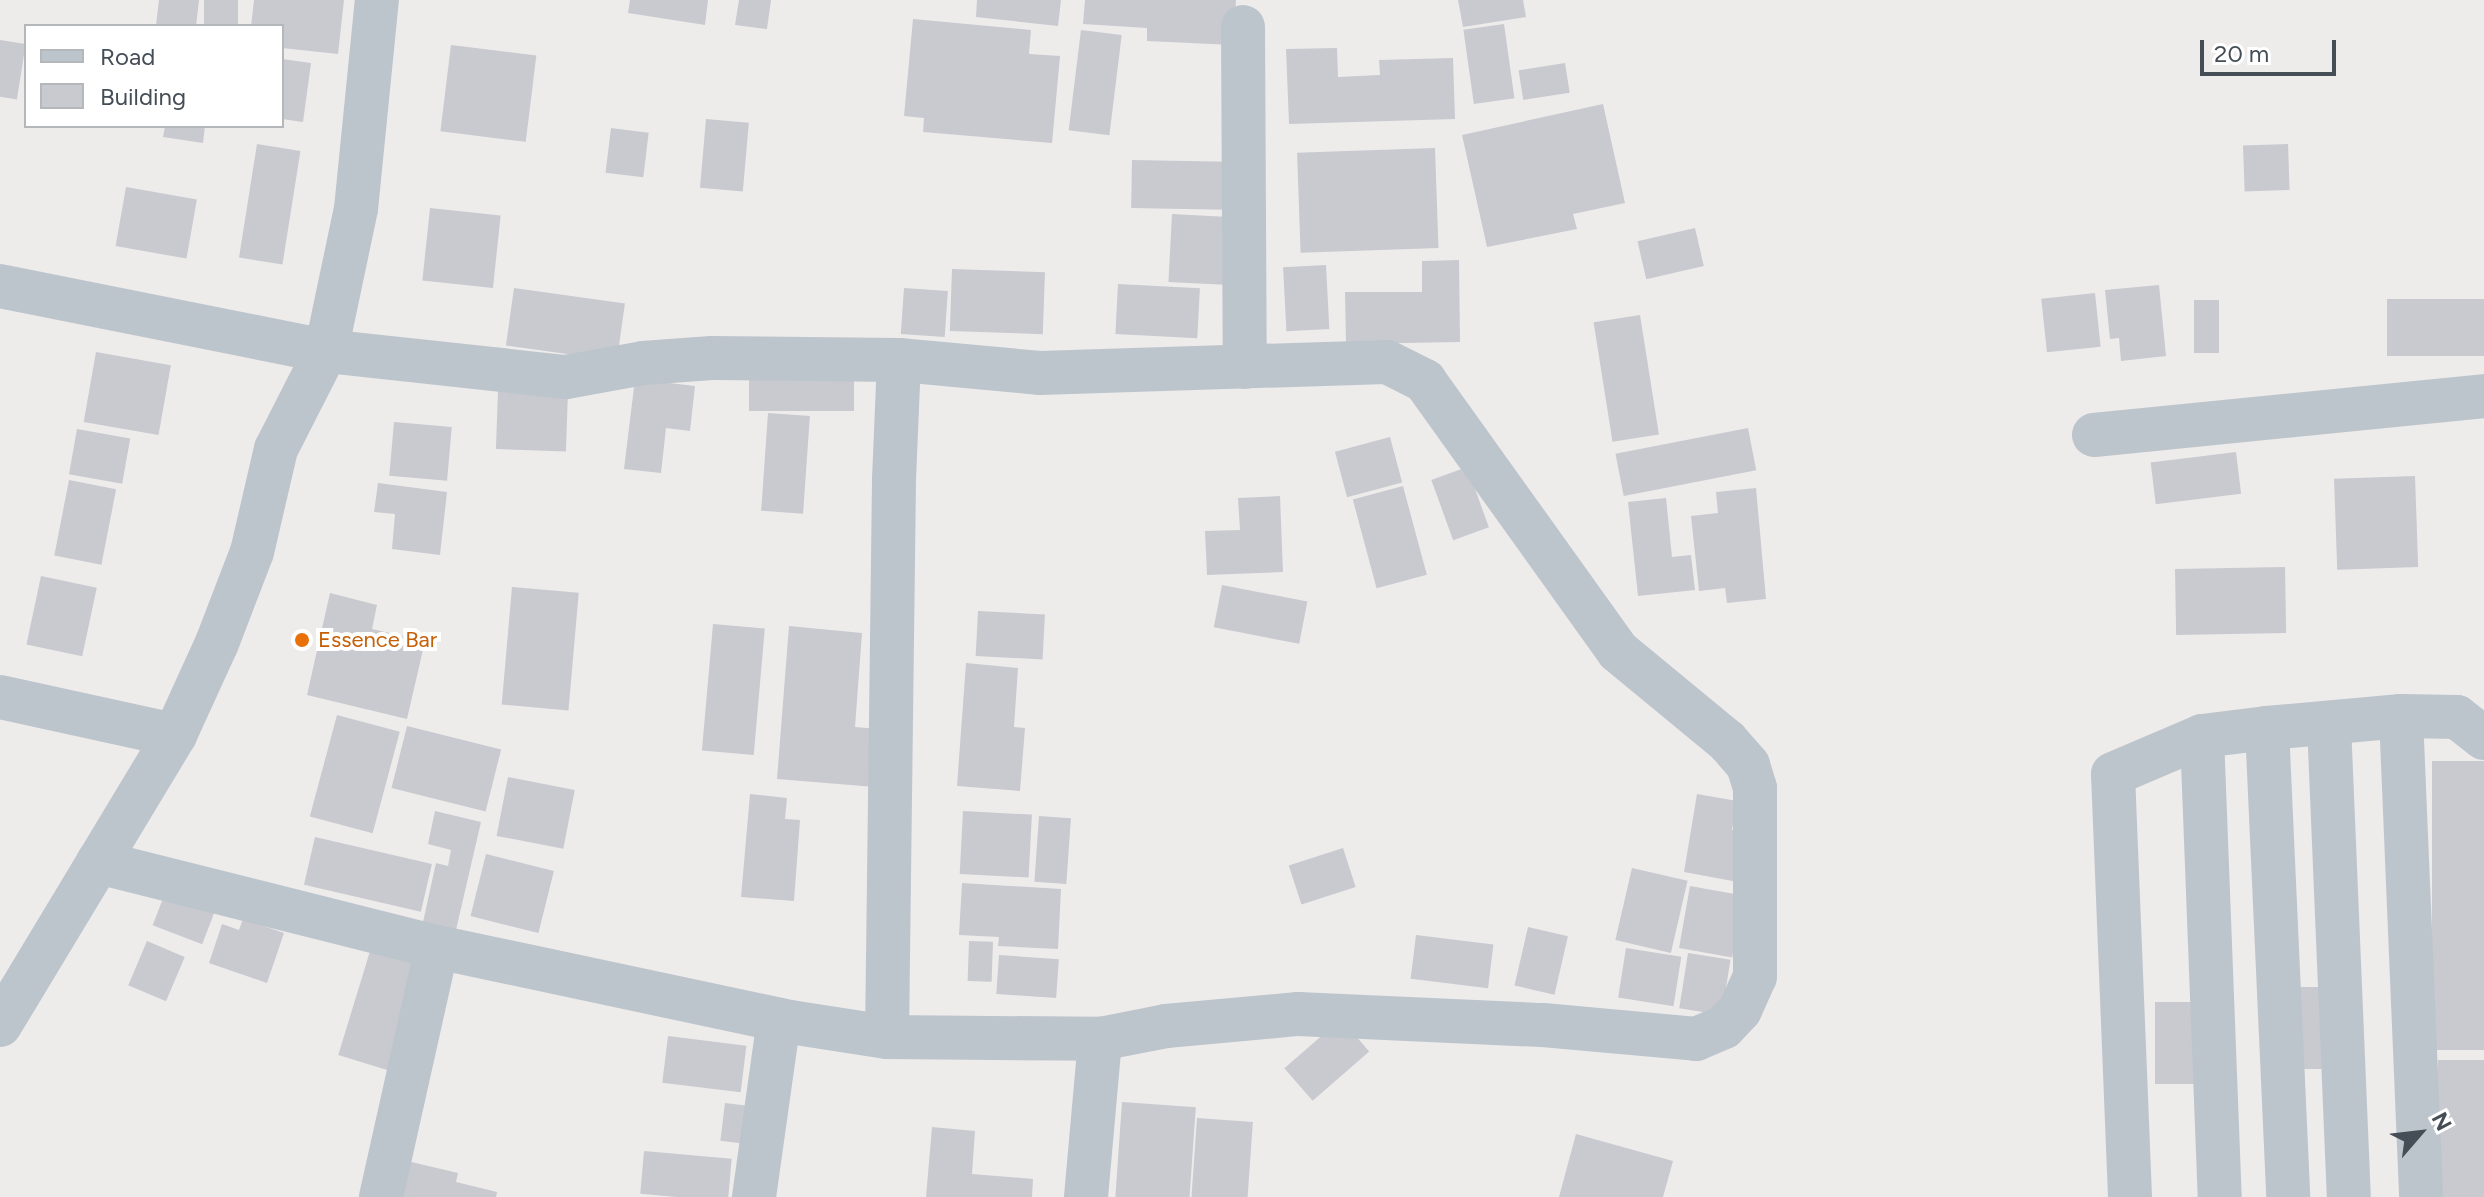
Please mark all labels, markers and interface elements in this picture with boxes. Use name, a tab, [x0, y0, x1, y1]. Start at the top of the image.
legend	[24, 24, 284, 128]
scale bar	[2204, 24, 2340, 74]
text: 20 m	[2214, 39, 2269, 68]
text: Road	[100, 42, 155, 71]
text: Building	[100, 82, 186, 111]
place label: Essence Bar	[318, 627, 437, 653]
marker: Essence Bar	[293, 631, 311, 649]
north arrow	[2380, 1093, 2460, 1173]
text: N	[2426, 1108, 2458, 1135]

